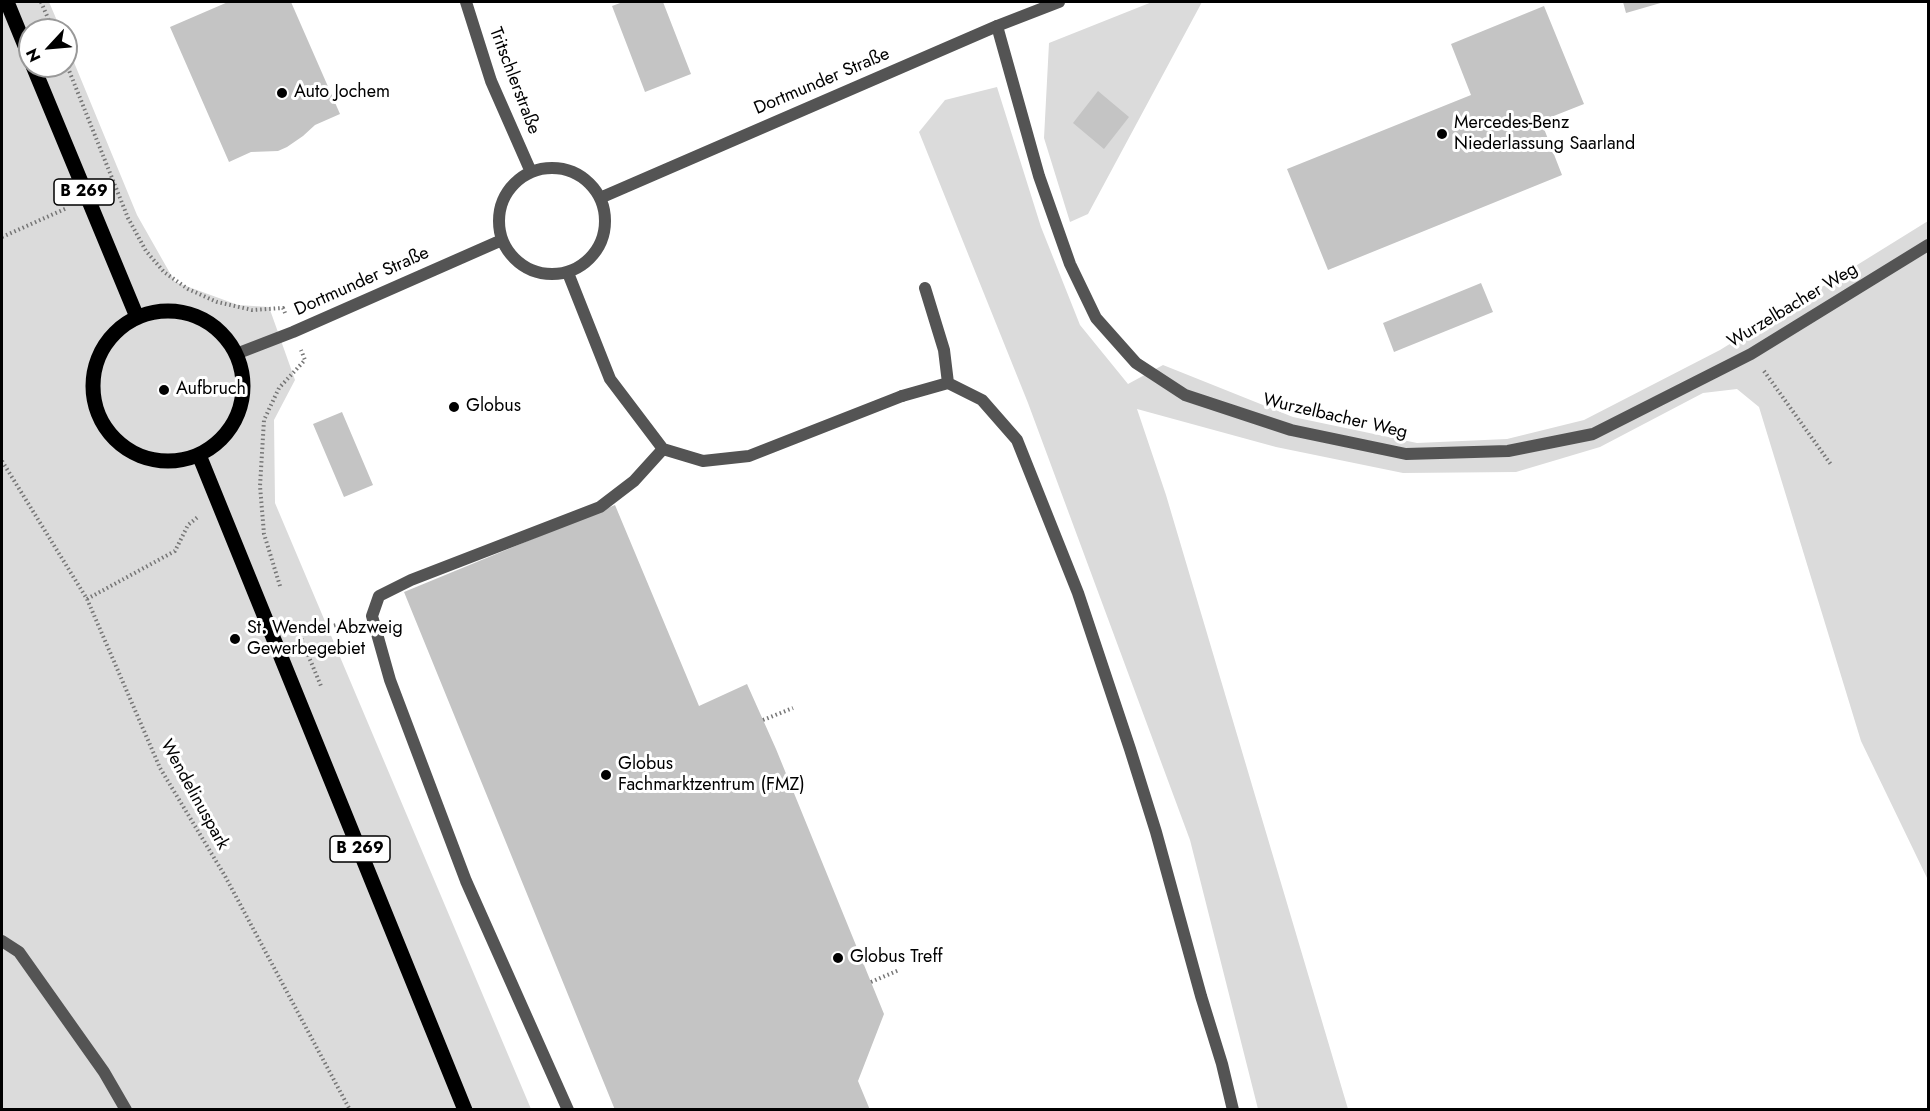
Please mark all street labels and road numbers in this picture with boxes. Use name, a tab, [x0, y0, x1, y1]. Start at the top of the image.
street label: Tritschlerstraße	[484, 24, 544, 138]
street label: Dortmunder Straße	[751, 44, 893, 120]
road number: B 269	[54, 179, 114, 205]
street label: Dortmunder Straße	[291, 243, 433, 321]
street label: Wurzelbacher Weg	[1724, 259, 1862, 353]
street label: Wurzelbacher Weg	[1261, 390, 1409, 444]
street label: Wendelinuspark	[155, 736, 233, 854]
road number: B 269	[330, 836, 390, 862]

